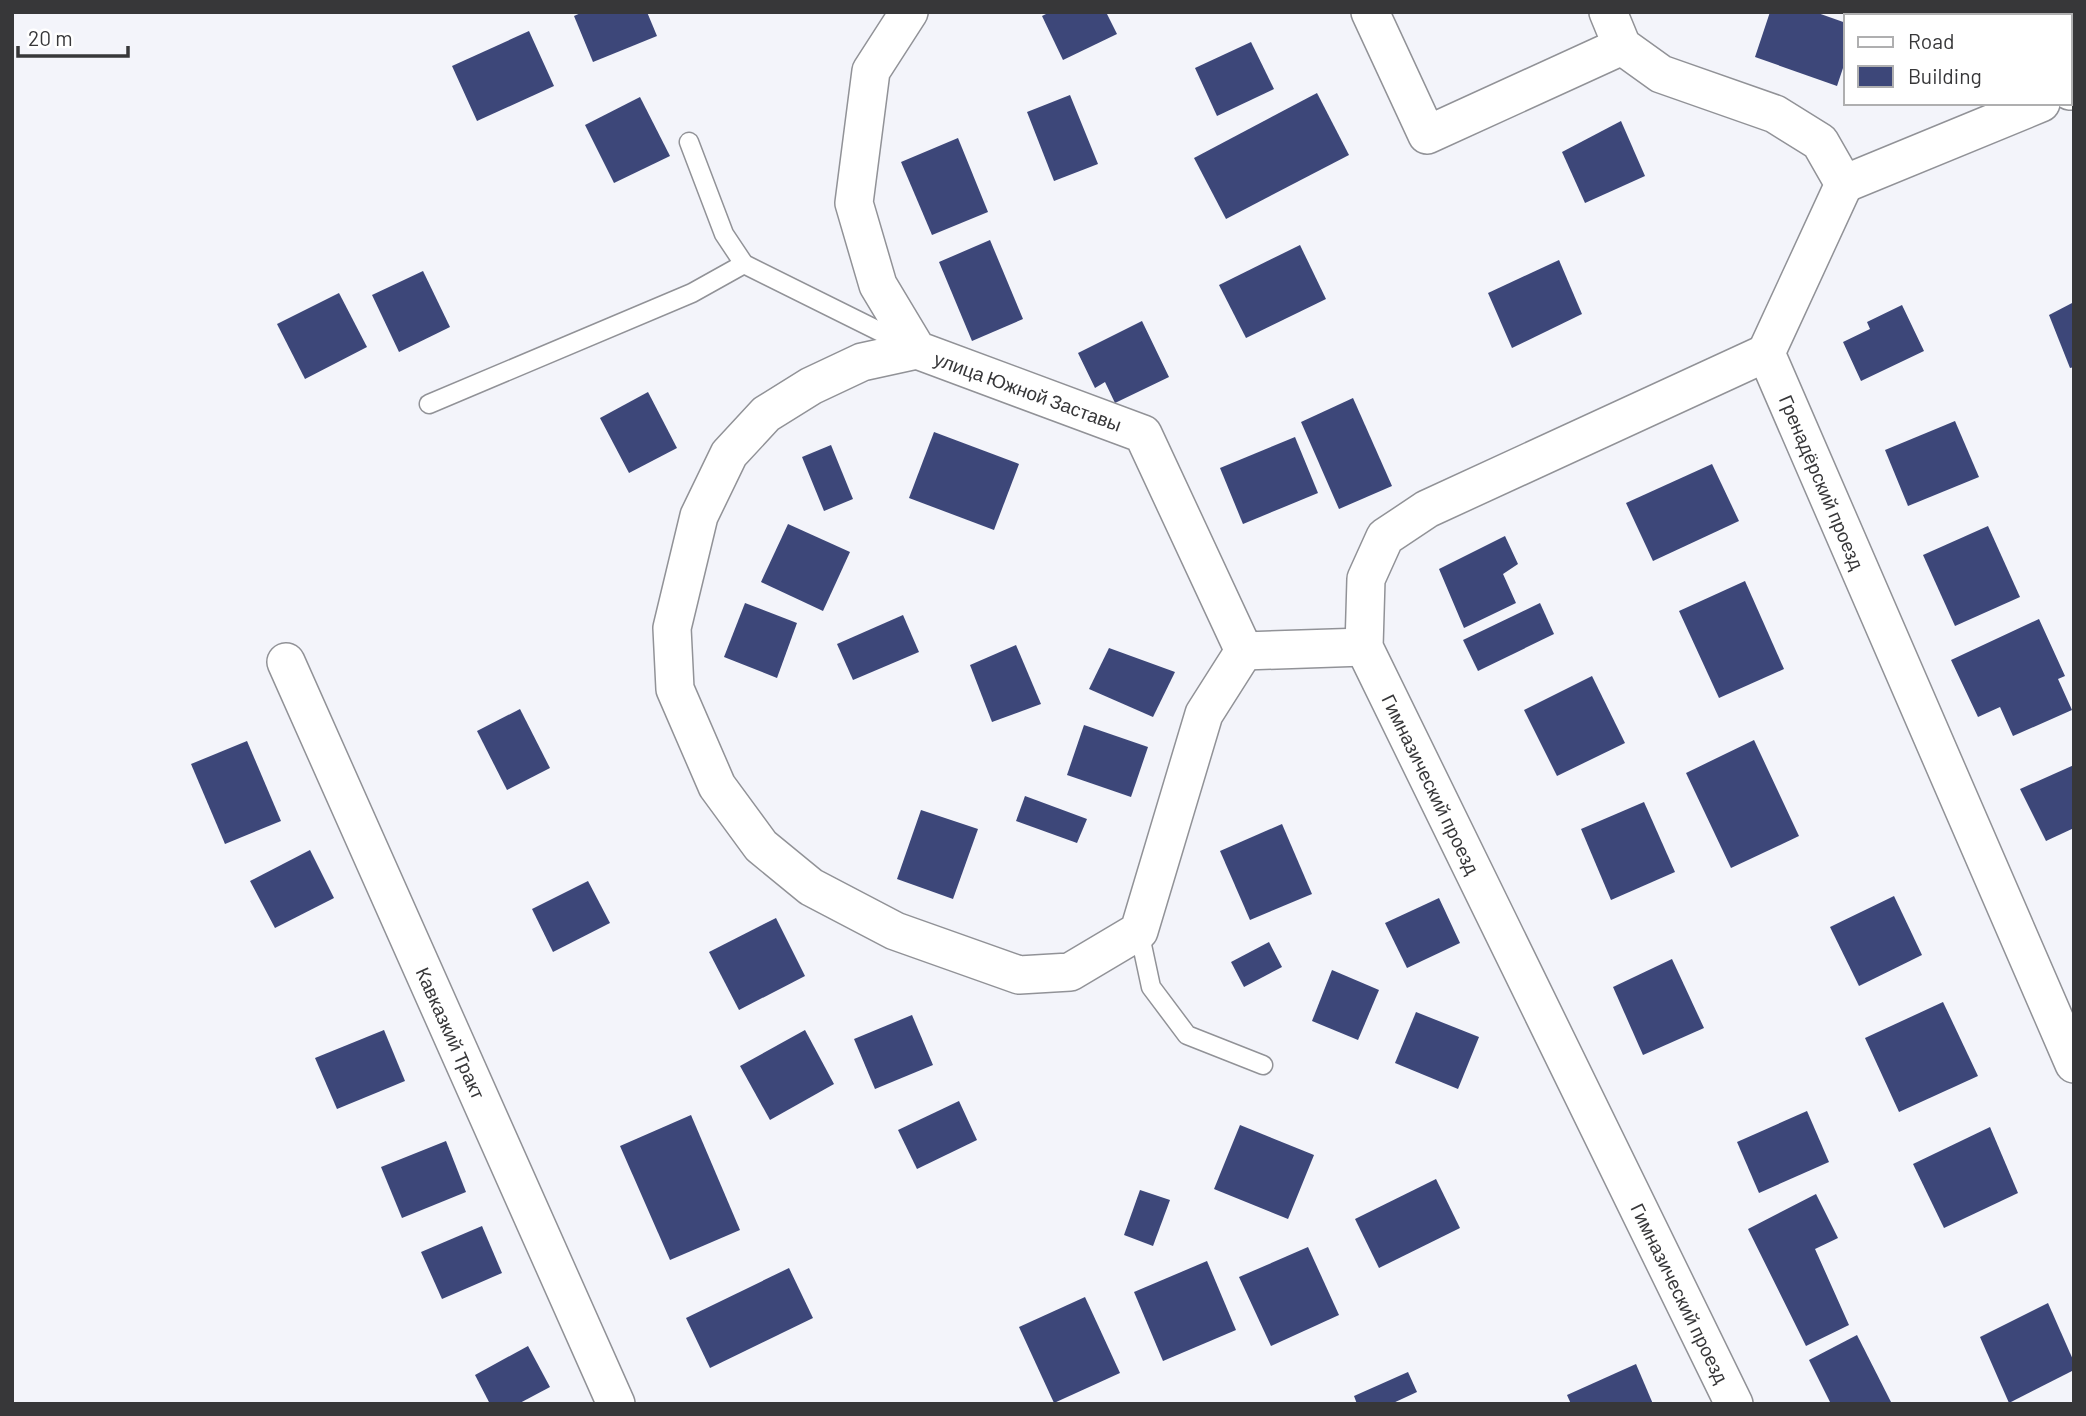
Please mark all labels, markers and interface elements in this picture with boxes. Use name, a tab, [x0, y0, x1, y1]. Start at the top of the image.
scale bar	[18, 14, 128, 58]
legend	[1844, 14, 2072, 105]
text: 20 m	[28, 25, 73, 50]
text: Road	[1908, 28, 1954, 53]
text: Building	[1908, 63, 1982, 88]
street label: улица Южной Заставы	[931, 346, 1125, 436]
street label: Гренадёрский проезд	[1775, 391, 1869, 573]
street label: Гимназический проезд	[1377, 690, 1485, 878]
street label: Кавказкий Тракт	[412, 964, 490, 1103]
street label: Гимназический проезд	[1626, 1199, 1734, 1387]

